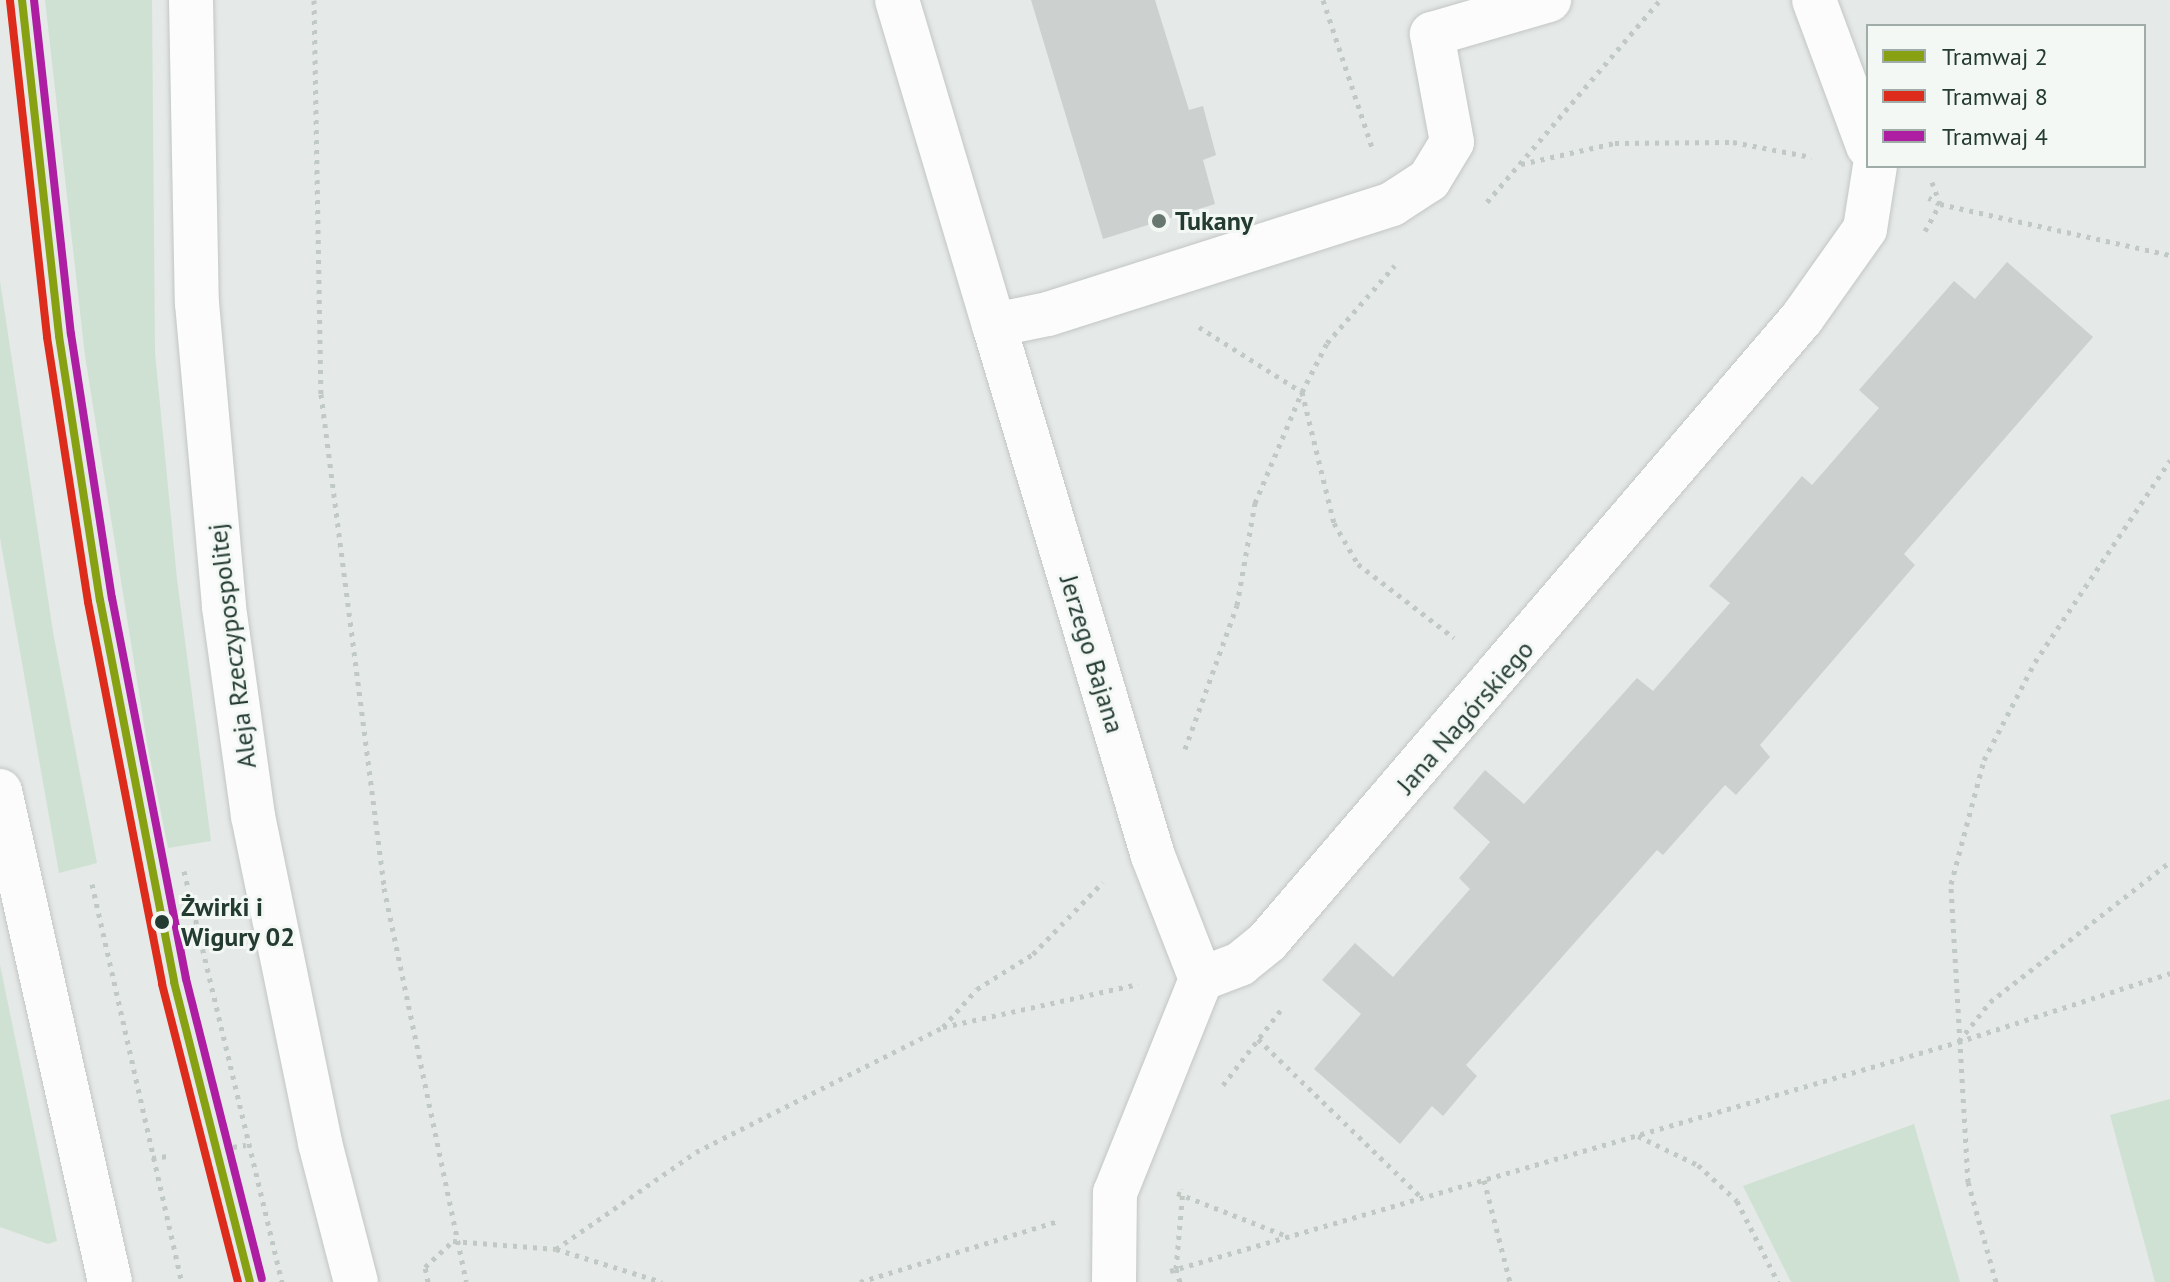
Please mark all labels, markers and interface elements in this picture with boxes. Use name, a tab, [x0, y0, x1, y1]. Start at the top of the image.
legend	[1866, 24, 2146, 168]
text: Tramwaj 2	[1942, 41, 2048, 72]
text: Tramwaj 8	[1942, 81, 2048, 112]
text: Tramwaj 4	[1942, 121, 2048, 152]
place label: Tukany	[1175, 205, 1253, 237]
marker: Tukany	[1150, 212, 1168, 230]
street label: Aleja Rzeczypospolitej	[201, 522, 263, 770]
street label: Jerzego Bajana	[1053, 571, 1131, 737]
street label: Jana Nagórskiego	[1390, 634, 1540, 800]
place label: Żwirki i Wigury 02	[181, 891, 296, 952]
marker: Żwirki i Wigury 02	[150, 910, 174, 934]

